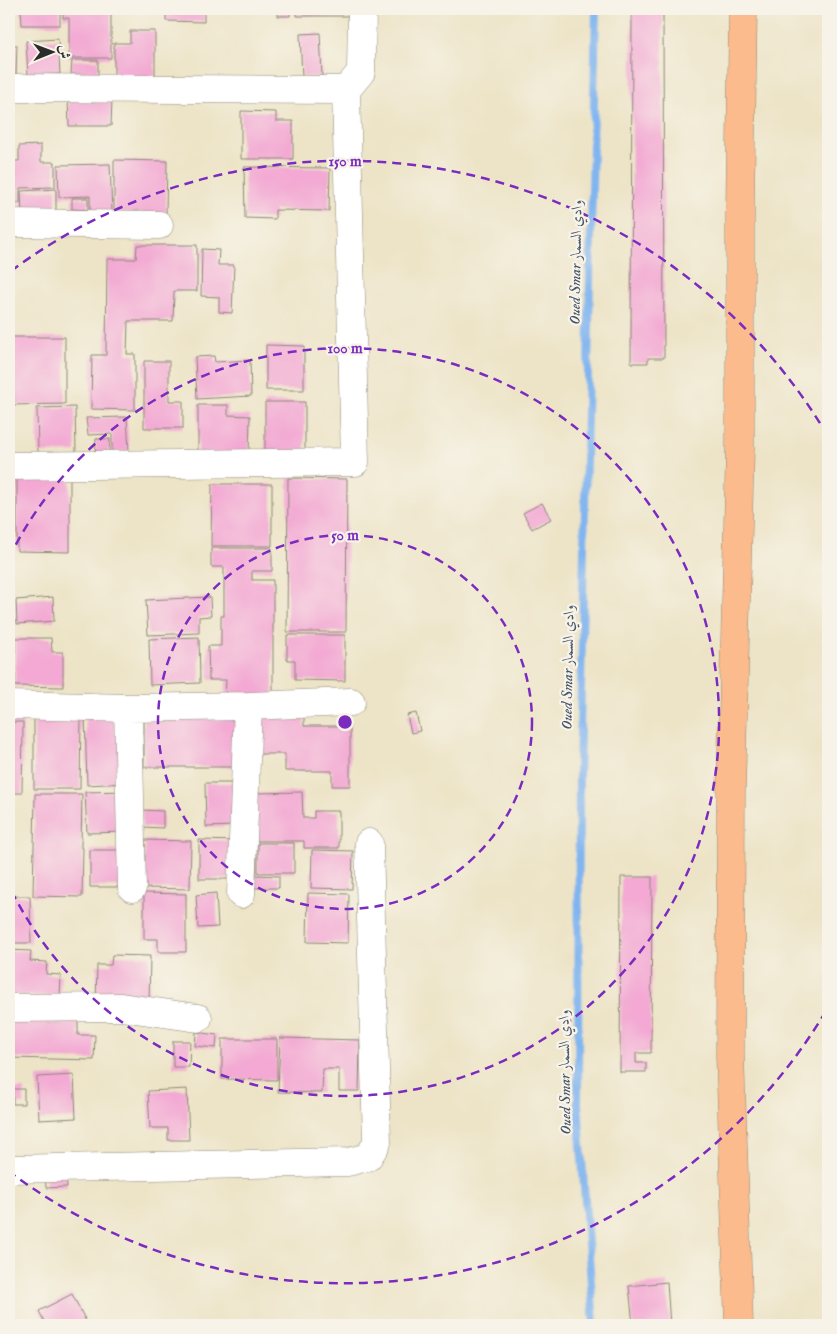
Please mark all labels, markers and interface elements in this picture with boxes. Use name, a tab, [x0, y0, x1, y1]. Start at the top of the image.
north arrow	[28, 28, 78, 78]
text: ش	[55, 45, 73, 59]
text: 150 m	[328, 152, 362, 171]
water label: Oued Smar وادي السمار	[565, 199, 589, 325]
text: 100 m	[327, 339, 363, 358]
text: 50 m	[331, 526, 359, 545]
water label: Oued Smar وادي السمار	[557, 604, 581, 730]
centre of rings	[336, 713, 354, 731]
water label: Oued Smar وادي السمار	[554, 1009, 578, 1135]

